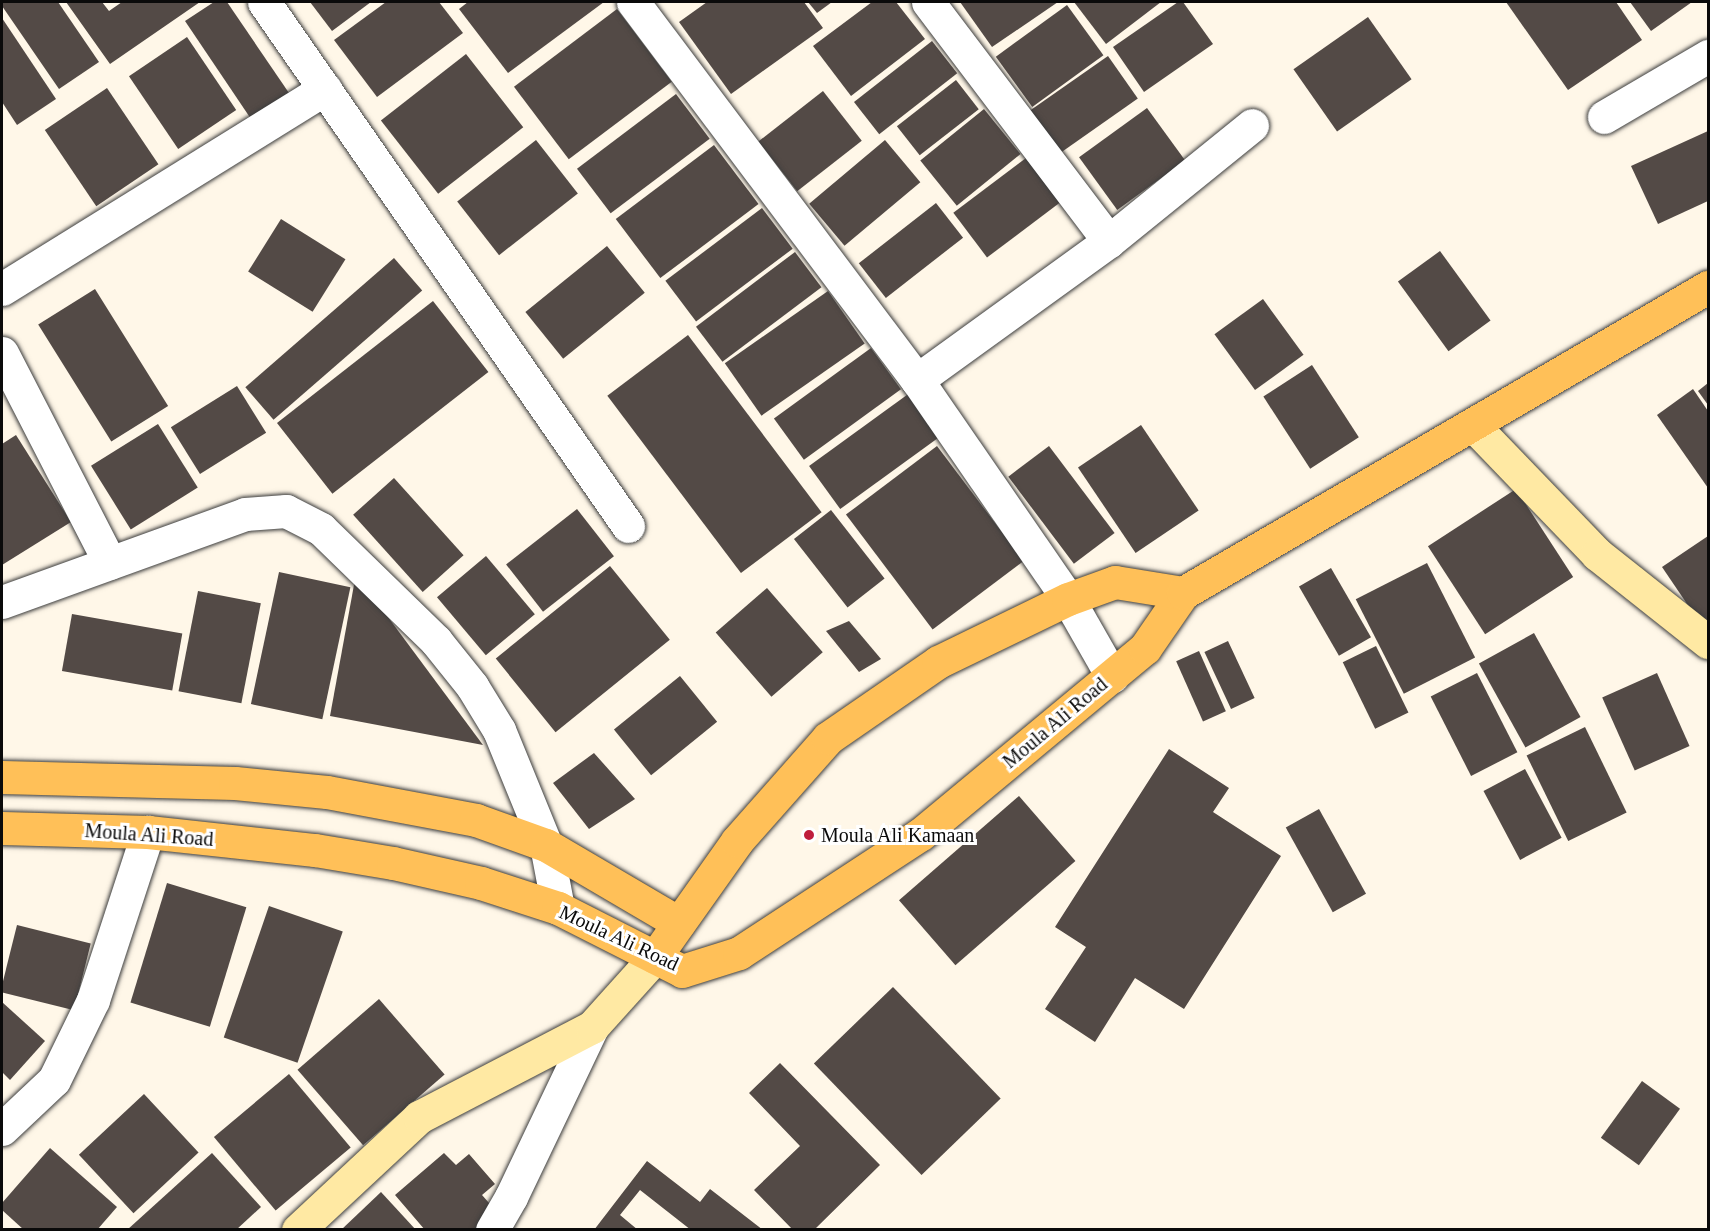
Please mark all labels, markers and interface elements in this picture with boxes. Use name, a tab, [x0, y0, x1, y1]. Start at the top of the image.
street label: Moula Ali Road	[997, 672, 1113, 774]
street label: Moula Ali Road	[83, 818, 215, 852]
place label: Moula Ali Kamaan	[821, 823, 975, 847]
marker: Moula Ali Kamaan	[802, 828, 816, 842]
street label: Moula Ali Road	[555, 900, 683, 976]

